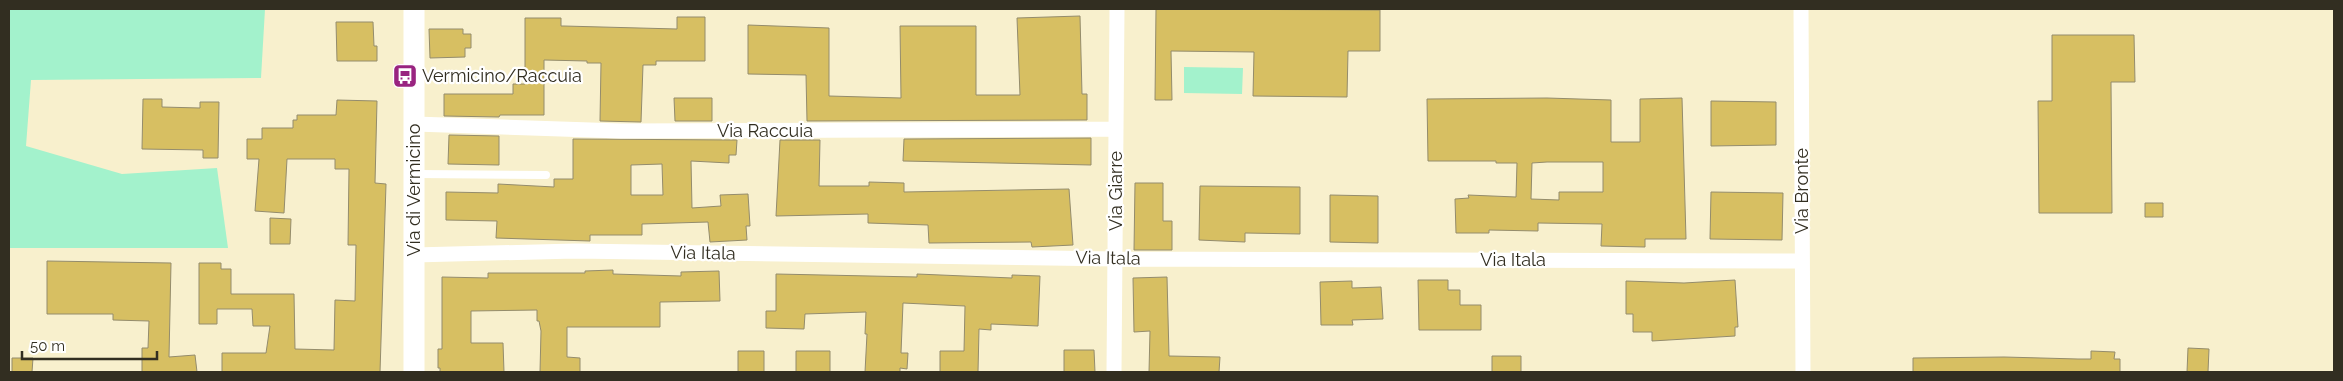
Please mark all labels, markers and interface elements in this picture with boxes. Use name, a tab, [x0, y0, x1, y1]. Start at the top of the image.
bus stop icon: Vermicino/Raccuia	[392, 63, 418, 89]
place label: Vermicino/Raccuia	[422, 65, 582, 86]
street label: Via Raccuia	[717, 120, 813, 141]
street label: Via di Vermicino	[403, 123, 424, 257]
street label: Via Bronte	[1791, 148, 1812, 234]
street label: Via Giarre	[1105, 151, 1126, 231]
street label: Via Itala	[670, 241, 736, 264]
street label: Via Itala	[1075, 246, 1141, 269]
street label: Via Itala	[1480, 249, 1546, 270]
scale bar	[22, 328, 158, 360]
text: 50 m	[30, 337, 65, 355]

